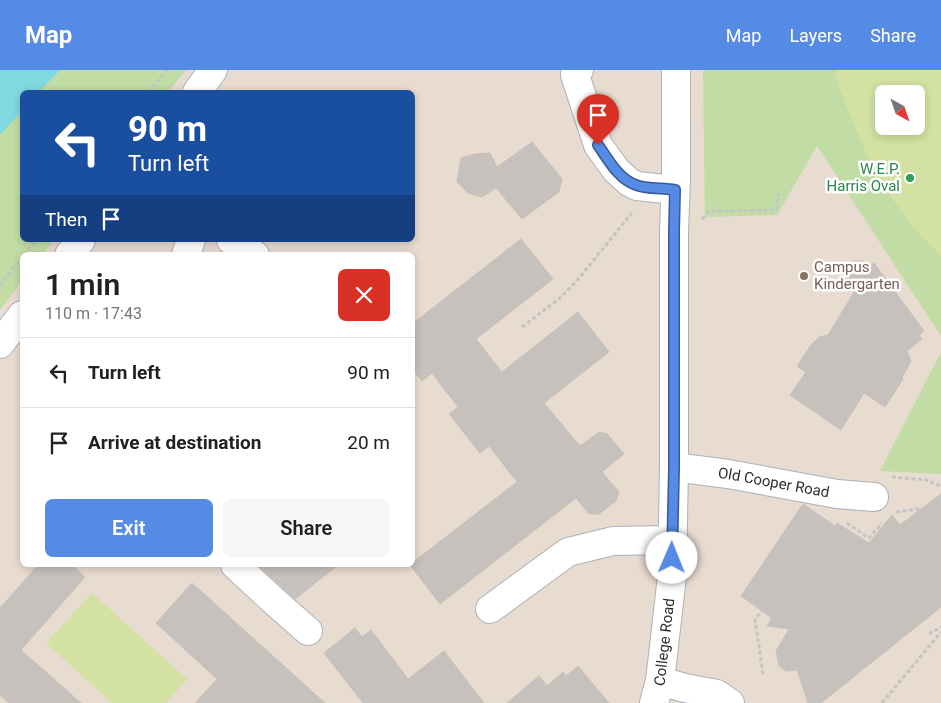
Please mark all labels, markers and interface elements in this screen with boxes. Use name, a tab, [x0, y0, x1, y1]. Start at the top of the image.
text: Map	[25, 21, 72, 49]
text: Map	[726, 25, 761, 46]
text: Layers	[789, 25, 842, 46]
text: Share	[870, 25, 916, 46]
north arrow	[875, 85, 925, 135]
map controls	[875, 85, 925, 135]
pin	[577, 94, 619, 145]
icon: arrive	[584, 101, 612, 129]
text: 90 m	[128, 109, 207, 150]
icon: left	[45, 110, 110, 175]
text: Turn left	[128, 151, 209, 176]
place label: W.E.P. Harris Oval	[827, 160, 900, 195]
marker: W.E.P. Harris Oval	[904, 172, 916, 184]
icon: arrive	[97, 205, 125, 233]
text: Then	[45, 208, 87, 231]
place label: Campus Kindergarten	[814, 258, 900, 293]
text: 1 min	[45, 267, 120, 302]
button: close	[338, 269, 390, 321]
marker: Campus Kindergarten	[798, 270, 810, 282]
text: 110 m · 17:43	[45, 304, 142, 323]
icon: left	[45, 359, 73, 387]
text: Turn left	[88, 361, 161, 384]
text: 90 m	[347, 361, 390, 384]
icon: arrive	[45, 429, 73, 457]
text: Arrive at destination	[88, 431, 261, 454]
text: 20 m	[347, 431, 390, 454]
street label: Old Cooper Road	[717, 464, 831, 501]
button: Exit	[45, 499, 213, 557]
button: Share	[223, 499, 390, 557]
position arrow	[645, 531, 697, 583]
street label: College Road	[650, 597, 678, 688]

